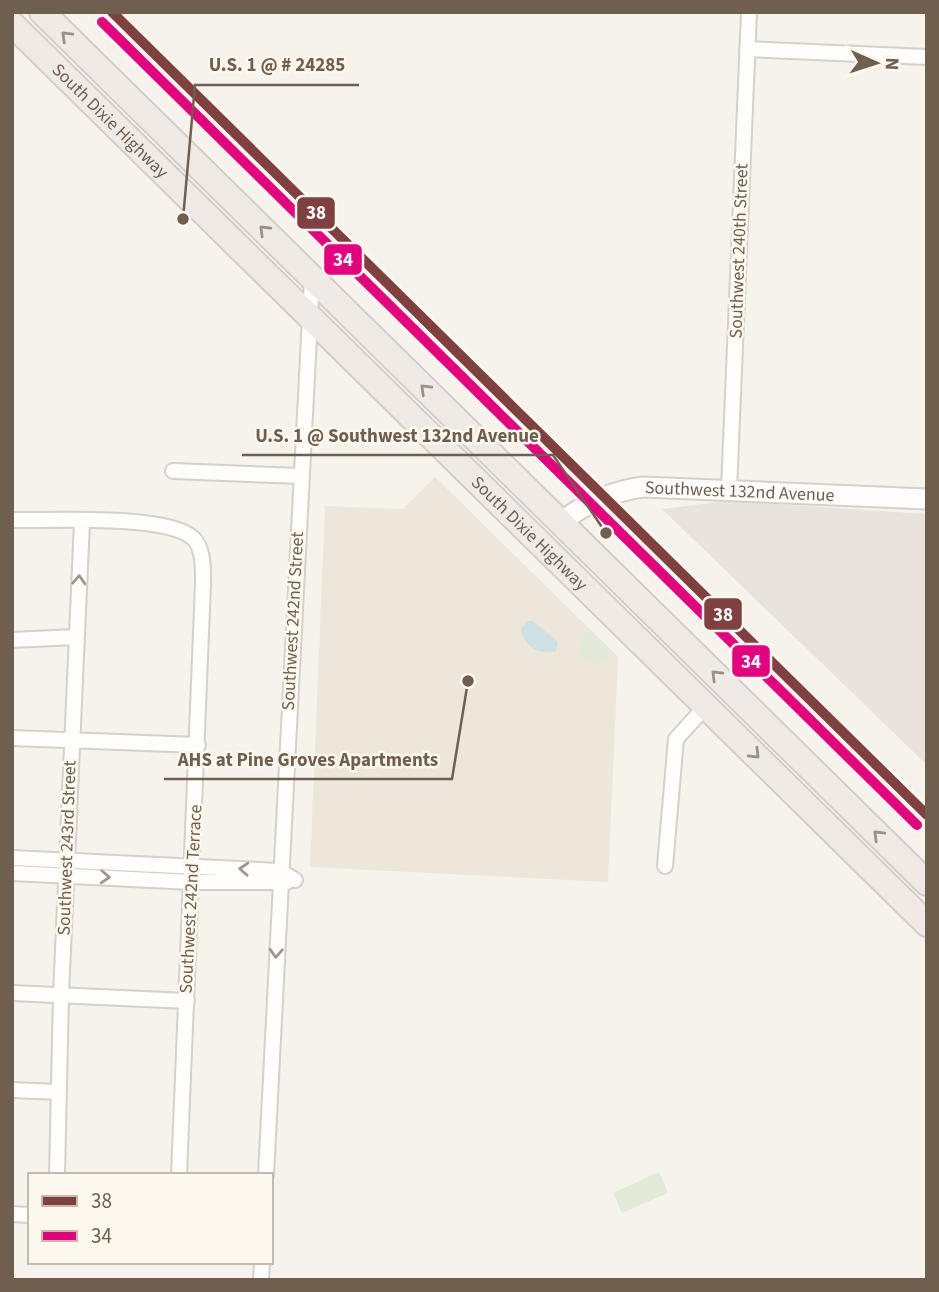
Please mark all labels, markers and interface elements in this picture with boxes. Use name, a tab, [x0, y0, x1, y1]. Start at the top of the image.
north arrow	[841, 28, 911, 98]
one-way arrow	[62, 32, 75, 45]
callout: U.S. 1 @ # 24285	[195, 45, 359, 85]
text: U.S. 1 @ # 24285	[209, 52, 345, 79]
text: N	[878, 57, 905, 71]
street label: South Dixie Highway	[47, 58, 175, 184]
street label: Southwest 240th Street	[723, 163, 755, 339]
line badge: 38	[296, 196, 336, 230]
text: 38	[306, 200, 326, 227]
one-way arrow	[259, 225, 272, 238]
line badge: 34	[323, 243, 363, 276]
text: 34	[333, 247, 353, 274]
one-way arrow	[420, 384, 433, 397]
callout: U.S. 1 @ Southwest 132nd Avenue	[242, 415, 553, 455]
text: U.S. 1 @ Southwest 132nd Avenue	[255, 423, 539, 450]
street label: South Dixie Highway	[466, 470, 594, 597]
street label: Southwest 132nd Avenue	[644, 475, 835, 508]
street label: Southwest 242nd Street	[276, 531, 310, 711]
one-way arrow	[72, 574, 87, 585]
line badge: 38	[703, 597, 743, 631]
text: 38	[713, 602, 733, 629]
line badge: 34	[731, 644, 771, 678]
text: 34	[741, 649, 761, 676]
one-way arrow	[712, 670, 725, 683]
callout: AHS at Pine Groves Apartments	[164, 739, 452, 779]
one-way arrow	[746, 746, 759, 759]
text: AHS at Pine Groves Apartments	[177, 747, 438, 774]
street label: Southwest 243rd Street	[51, 760, 83, 936]
street label: Southwest 242nd Terrace	[174, 804, 208, 994]
one-way arrow	[873, 830, 886, 843]
one-way arrow	[239, 862, 250, 877]
one-way arrow	[100, 869, 111, 884]
one-way arrow	[269, 948, 284, 959]
legend	[28, 1173, 273, 1264]
text: 38	[91, 1186, 112, 1216]
text: 34	[91, 1221, 112, 1251]

